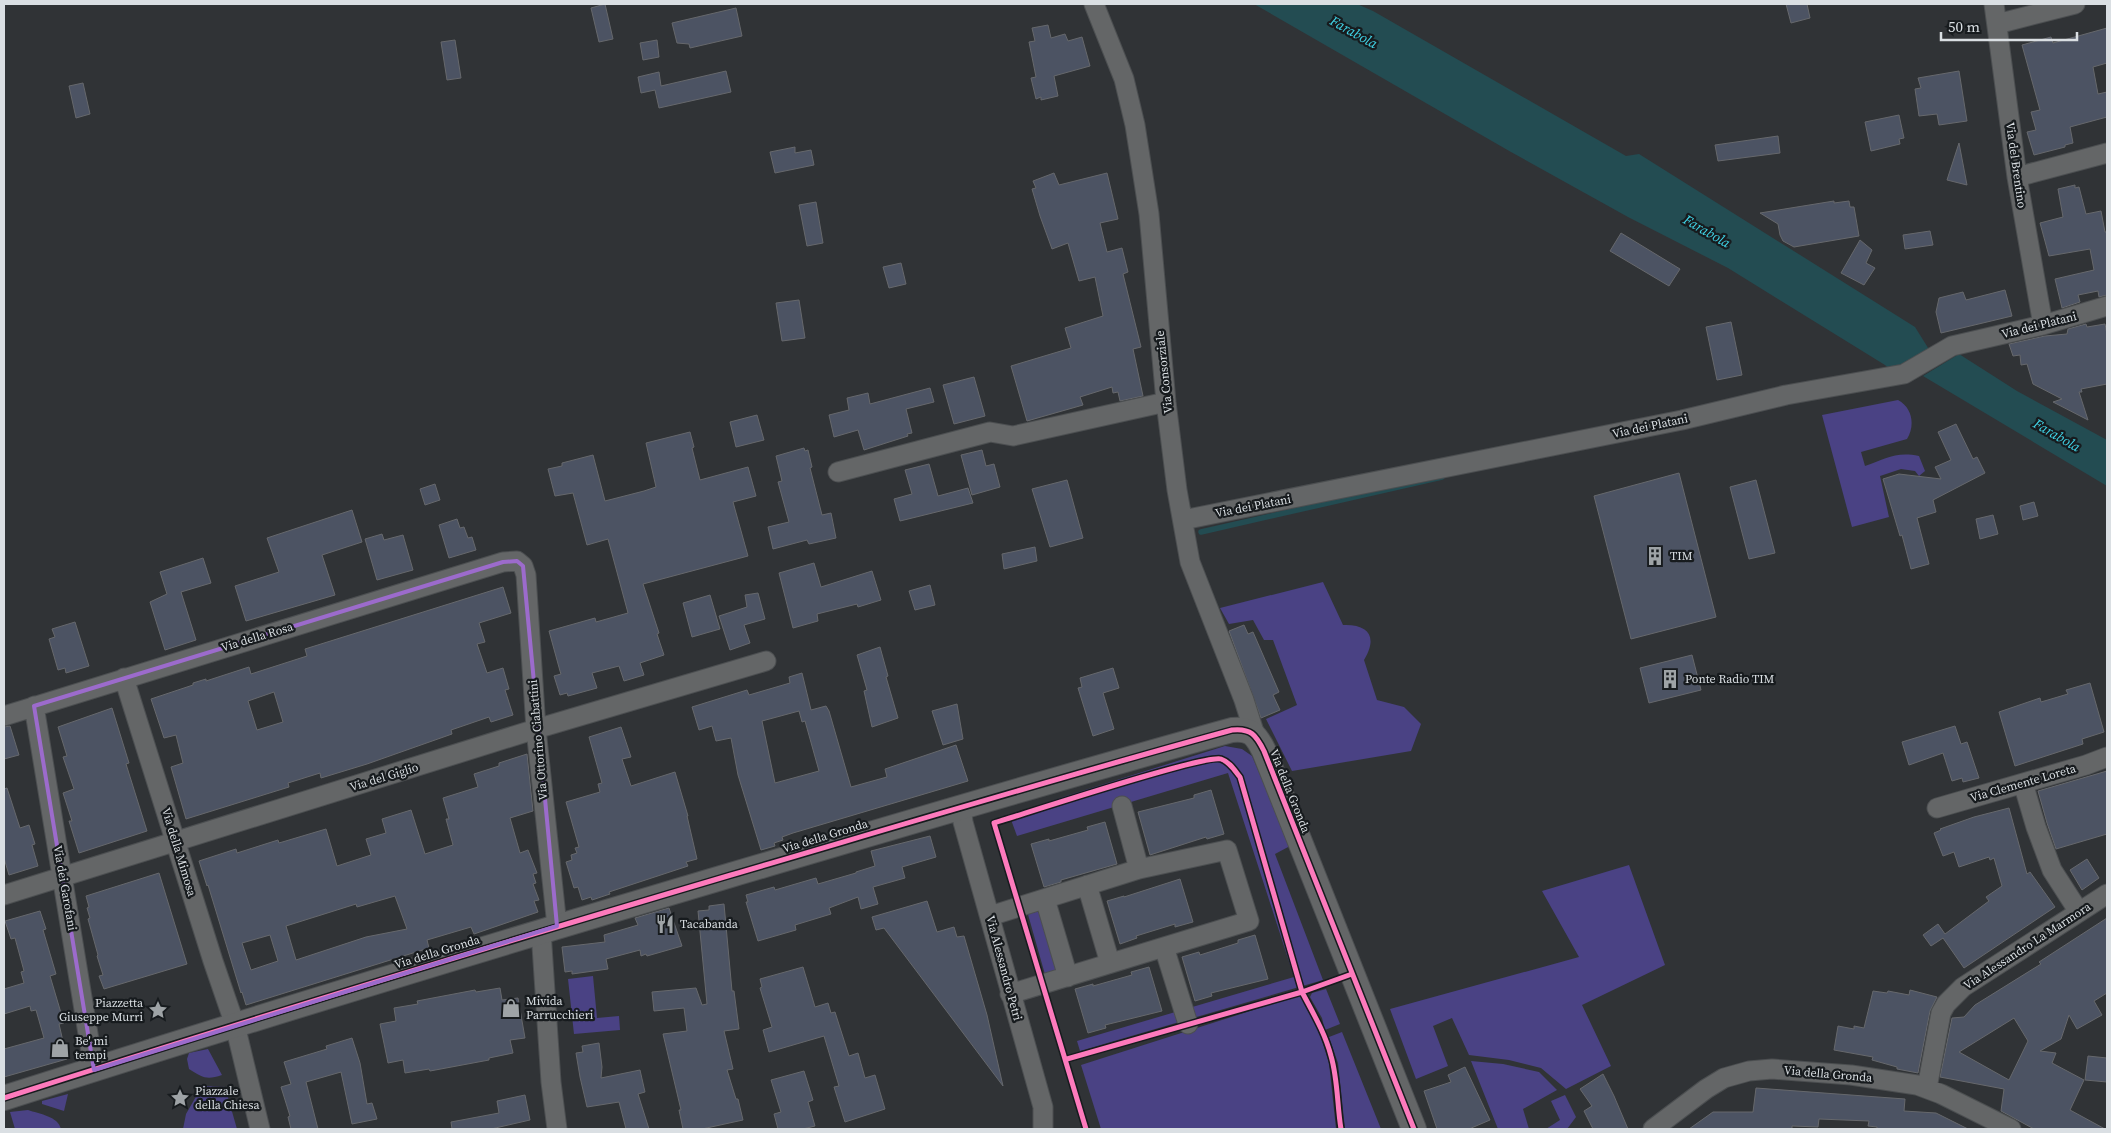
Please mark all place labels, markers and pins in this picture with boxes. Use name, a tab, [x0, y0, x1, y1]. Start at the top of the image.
building icon: TIM	[1644, 545, 1666, 567]
place label: TIM	[1670, 548, 1693, 564]
building icon: Ponte Radio TIM	[1659, 668, 1681, 690]
place label: Ponte Radio TIM	[1685, 671, 1775, 687]
restaurant icon: Tacabanda	[654, 913, 676, 935]
place label: Tacabanda	[680, 916, 739, 932]
place label: Mivida Parrucchieri	[526, 993, 594, 1023]
place label: Piazzetta Giuseppe Murri	[59, 995, 144, 1025]
shop icon: Mivida Parrucchieri	[500, 997, 522, 1019]
place icon: Piazzetta Giuseppe Murri	[147, 999, 169, 1021]
place label: Be' mi tempi	[75, 1033, 108, 1063]
shop icon: Be' mi tempi	[49, 1037, 71, 1059]
place label: Piazzale della Chiesa	[195, 1083, 260, 1113]
place icon: Piazzale della Chiesa	[169, 1087, 191, 1109]

